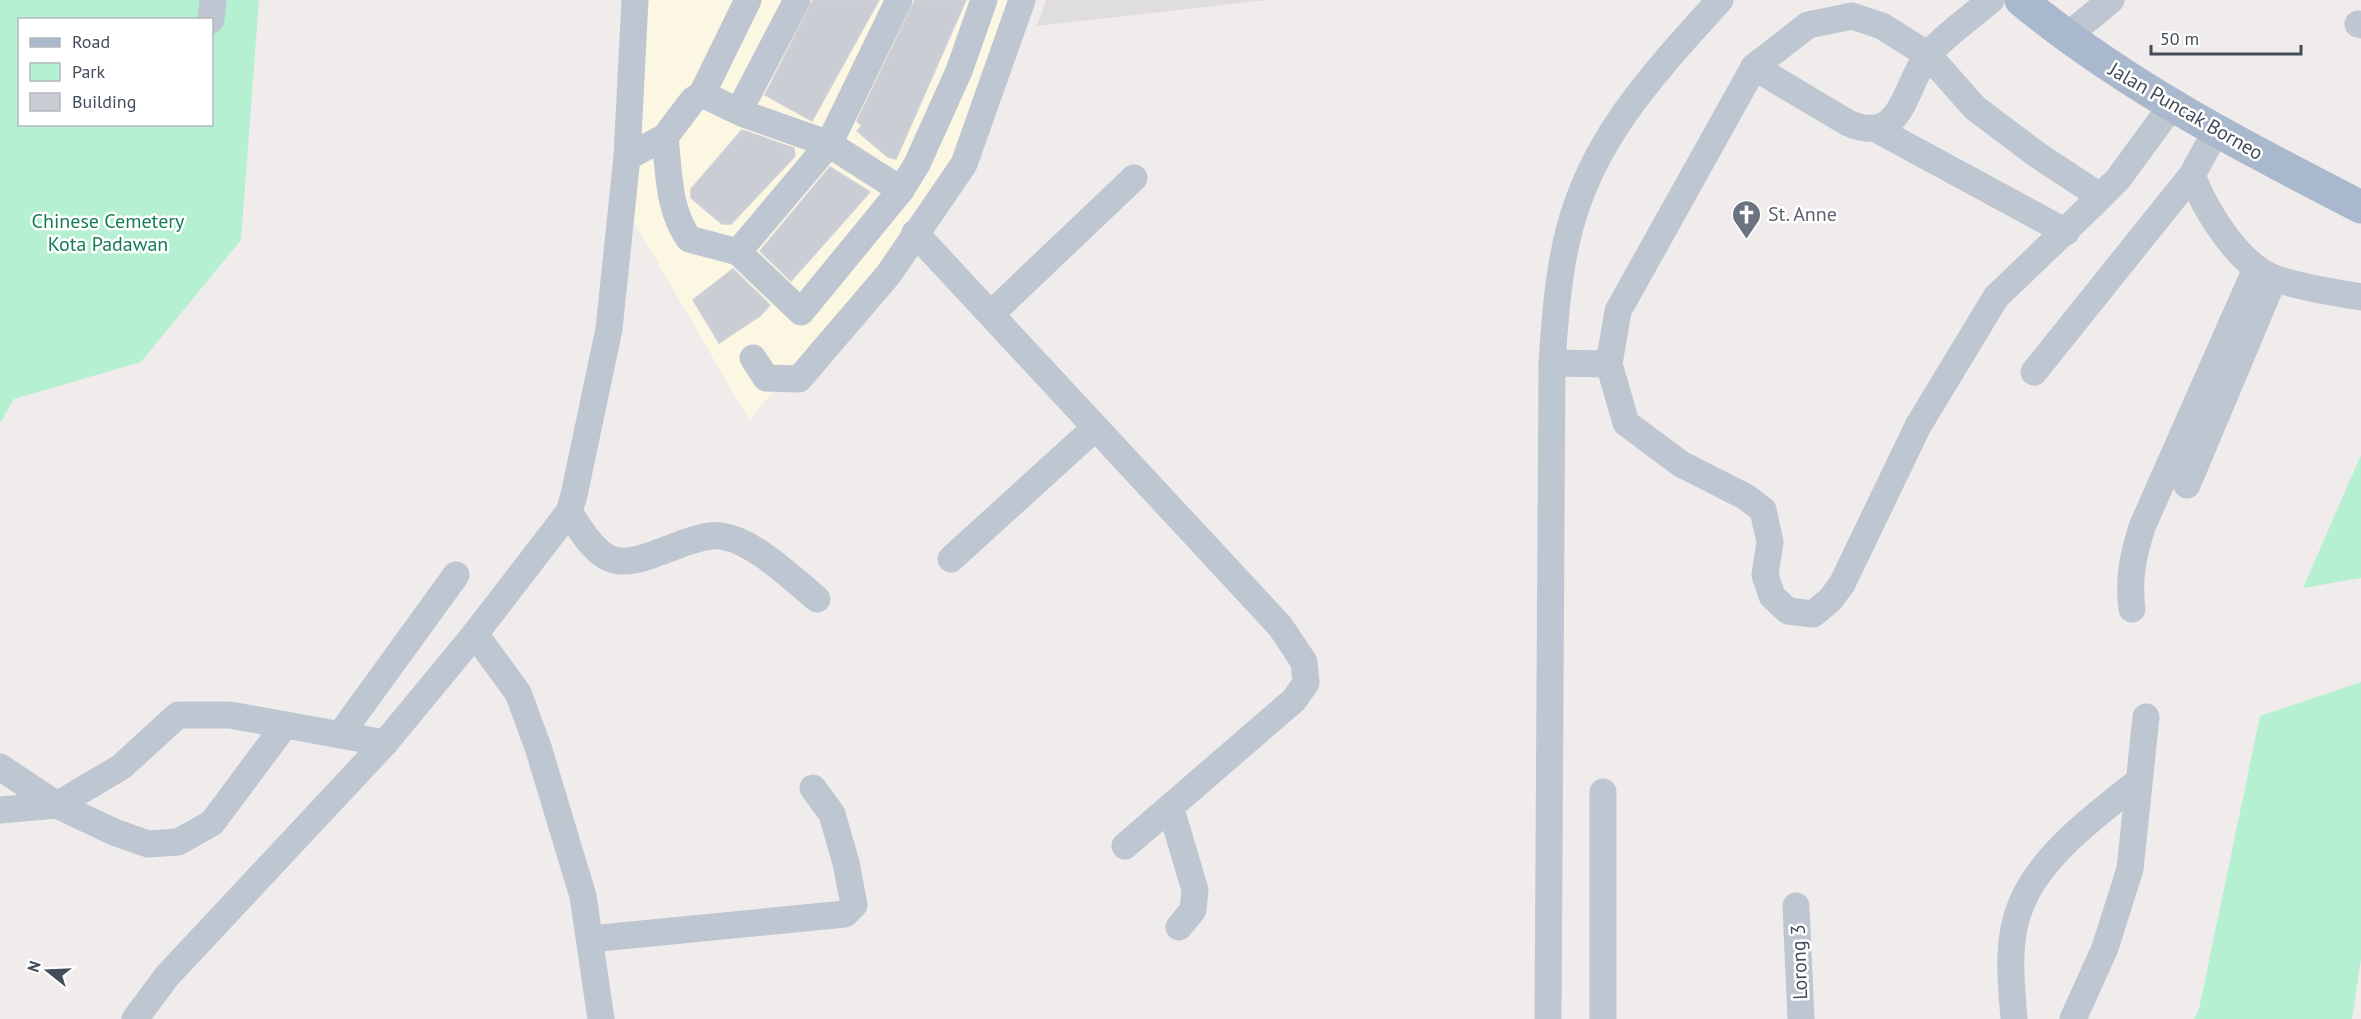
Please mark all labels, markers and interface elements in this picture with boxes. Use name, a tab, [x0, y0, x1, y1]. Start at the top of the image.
legend	[18, 18, 213, 126]
scale bar	[2151, 18, 2301, 56]
text: 50 m	[2160, 27, 2199, 50]
text: Road	[72, 30, 110, 53]
street label: Jalan Puncak Borneo	[2103, 56, 2268, 166]
text: Park	[72, 60, 105, 83]
text: Building	[72, 90, 136, 113]
church icon: St. Anne	[1731, 198, 1763, 240]
place label: St. Anne	[1768, 201, 1837, 227]
park label: Chinese Cemetery Kota Padawan	[32, 208, 185, 257]
street label: Lorong 3	[1785, 924, 1813, 1000]
north arrow	[18, 941, 78, 1001]
text: N	[23, 958, 45, 974]

